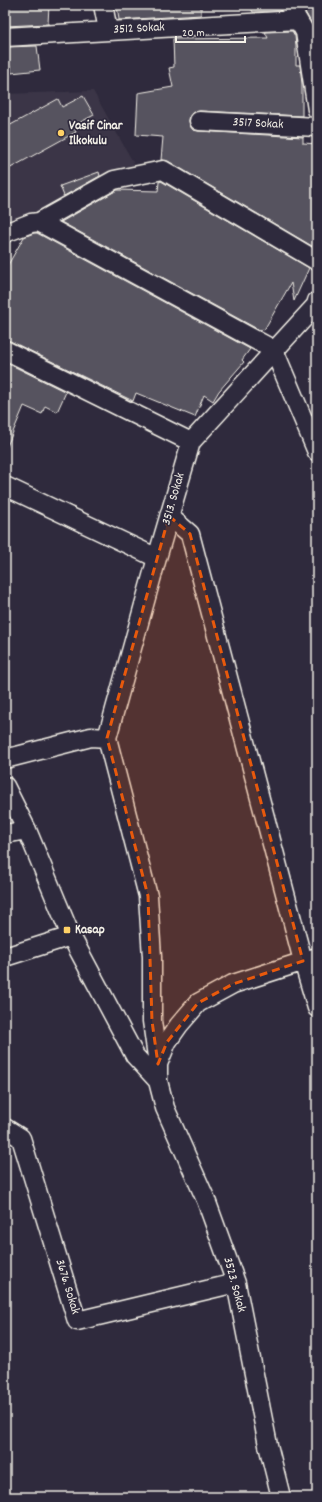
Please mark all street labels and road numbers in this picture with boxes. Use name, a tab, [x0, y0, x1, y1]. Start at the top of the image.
street label: 3512 Sokak	[113, 18, 165, 40]
street label: 3517 Sokak	[232, 113, 284, 135]
street label: 3513. Sokak	[157, 471, 191, 527]
street label: 3523. Sokak	[217, 1255, 251, 1315]
street label: 3676. Sokak	[50, 1257, 84, 1317]

